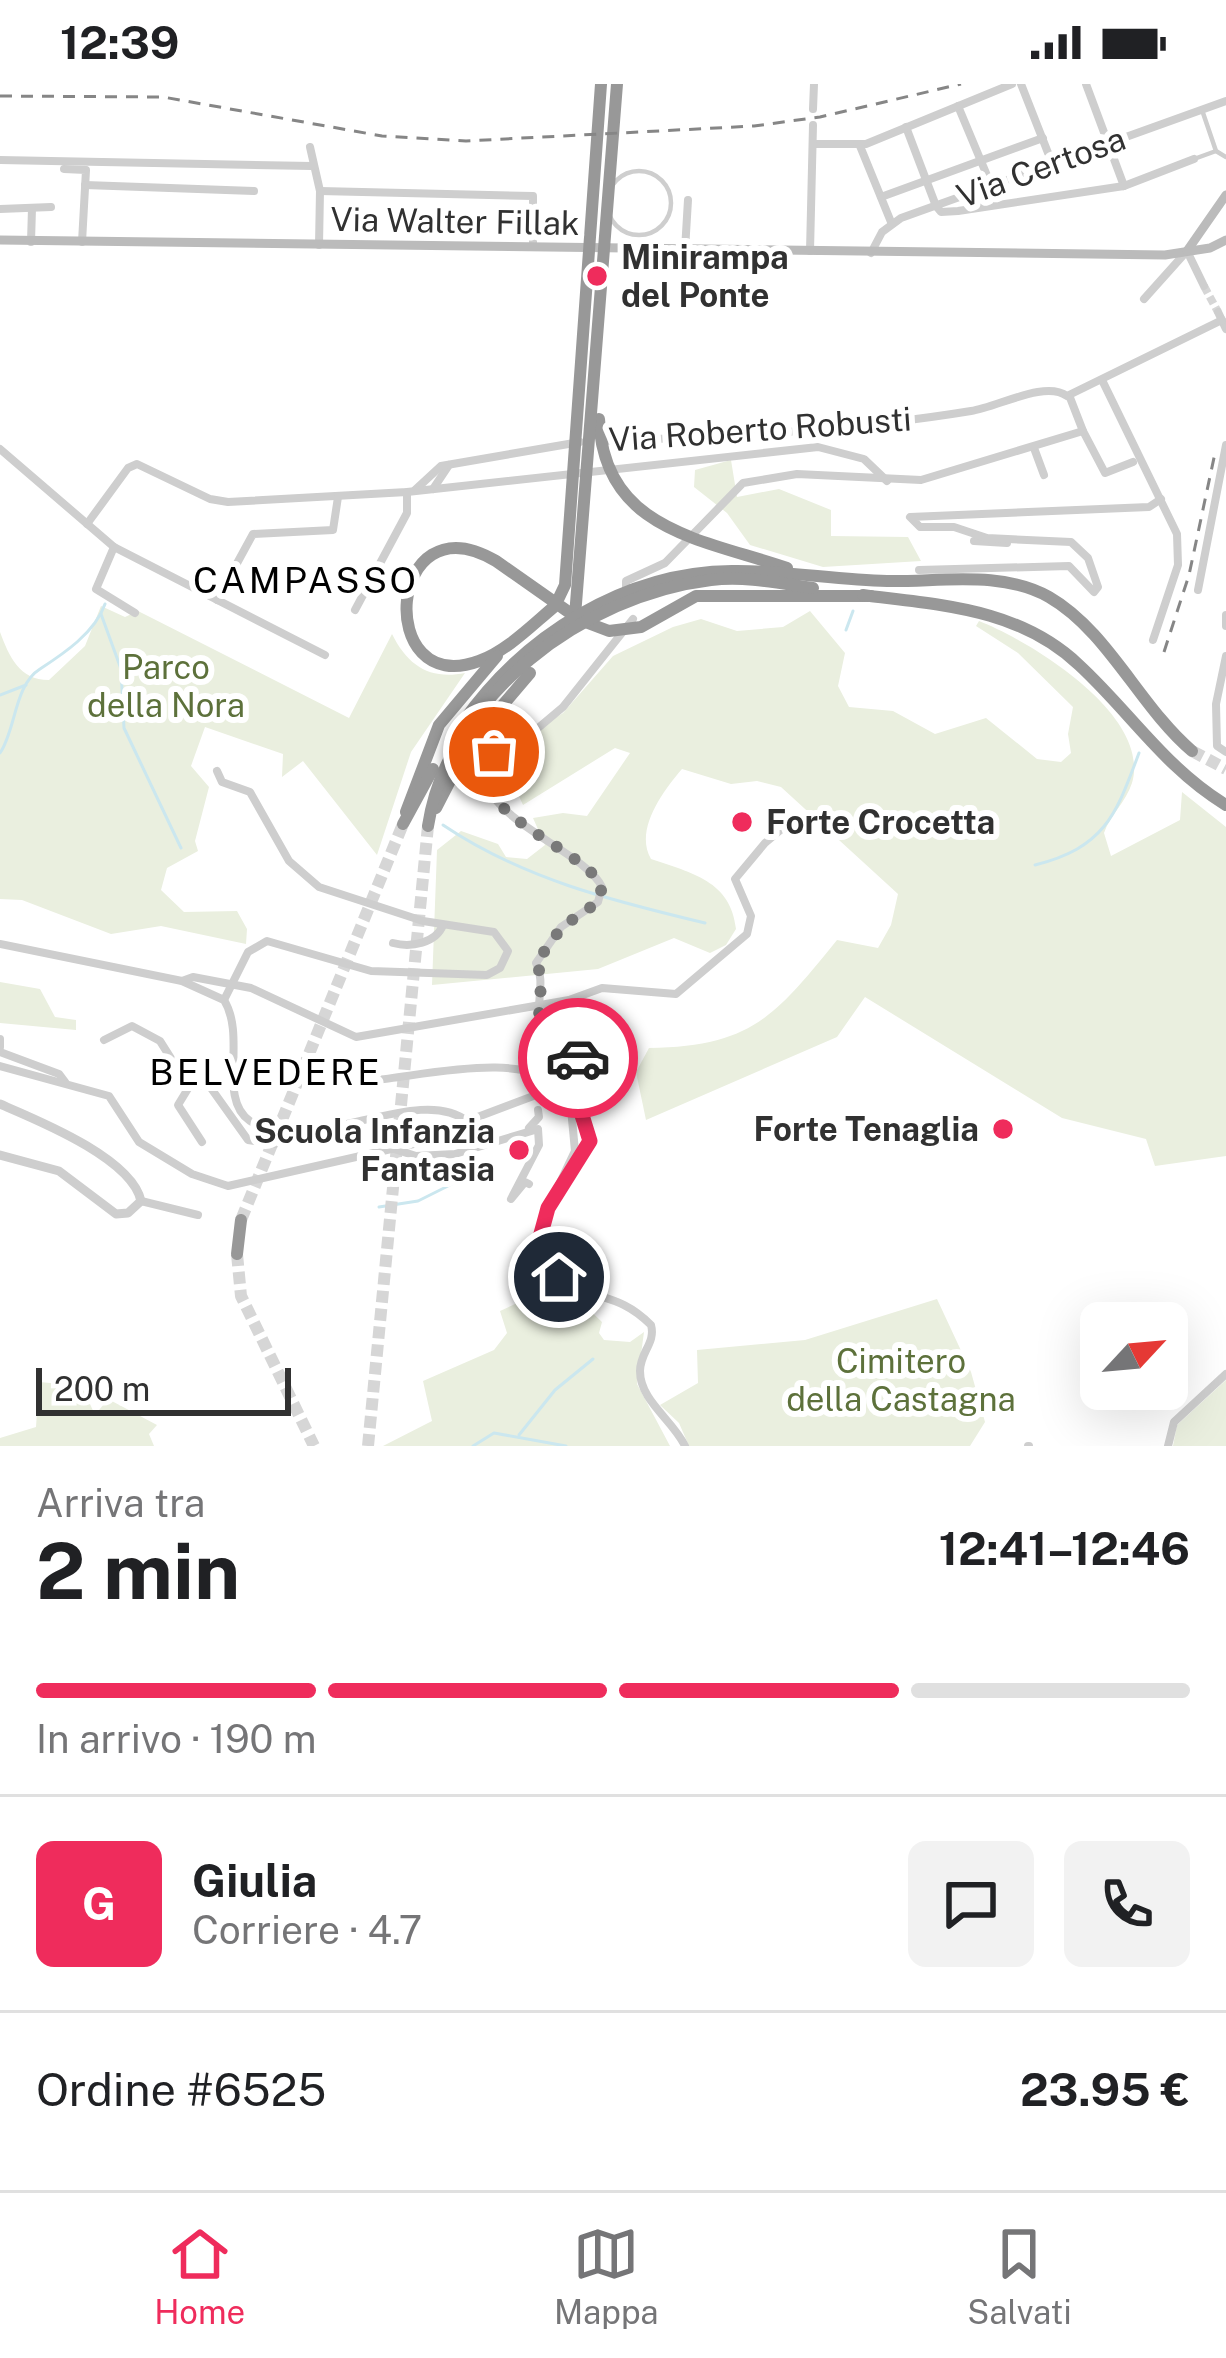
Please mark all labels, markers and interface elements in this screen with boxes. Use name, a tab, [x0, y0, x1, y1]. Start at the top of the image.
text: 12:39	[60, 16, 179, 69]
street label: Via Certosa	[952, 119, 1130, 215]
street label: Via Walter Fillak	[330, 200, 580, 242]
place label: Minirampa del Ponte	[621, 238, 789, 314]
marker: Minirampa del Ponte	[584, 263, 610, 289]
street label: Via Roberto Robusti	[607, 399, 913, 459]
district label: CAMPASSO	[193, 559, 419, 601]
park label: Parco della Nora	[87, 648, 245, 724]
pin	[443, 701, 545, 803]
icon: bag	[461, 719, 527, 785]
place label: Forte Crocetta	[766, 803, 995, 841]
marker: Forte Crocetta	[729, 809, 755, 835]
courier	[518, 998, 638, 1118]
icon: car	[545, 1025, 611, 1091]
district label: BELVEDERE	[149, 1051, 383, 1093]
place label: Forte Tenaglia	[754, 1110, 979, 1148]
place label: Scuola Infanzia Fantasia	[254, 1112, 495, 1188]
marker: Forte Tenaglia	[990, 1116, 1016, 1142]
marker: Scuola Infanzia Fantasia	[506, 1137, 532, 1163]
pin	[508, 1226, 610, 1328]
icon: home	[526, 1244, 592, 1310]
north arrow	[1080, 1302, 1188, 1410]
map controls	[1080, 1302, 1188, 1410]
park label: Cimitero della Castagna	[786, 1342, 1016, 1418]
scale bar	[36, 1362, 291, 1415]
text: 200 m	[54, 1370, 150, 1408]
text: Arriva tra	[36, 1480, 205, 1526]
text: 12:41–12:46	[939, 1522, 1190, 1575]
text: 2 min	[36, 1525, 240, 1617]
text: In arrivo · 190 m	[36, 1716, 317, 1762]
button: chat	[908, 1841, 1034, 1967]
button: phone	[1064, 1841, 1190, 1967]
text: Giulia	[192, 1854, 317, 1907]
text: G	[82, 1877, 116, 1930]
text: Corriere · 4.7	[192, 1907, 422, 1953]
text: Ordine #6525	[36, 2063, 326, 2116]
text: 23.95 €	[1020, 2063, 1190, 2116]
tab: Home	[154, 2221, 245, 2331]
tab: Mappa	[554, 2221, 659, 2331]
tab: Salvati	[967, 2221, 1072, 2331]

